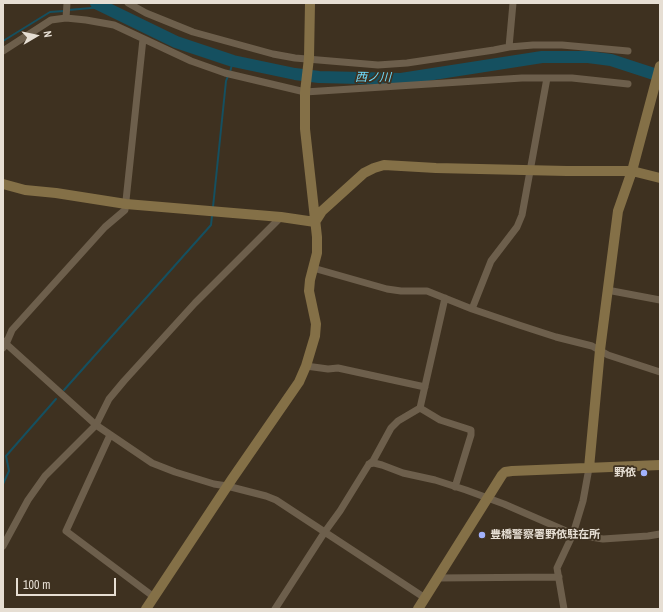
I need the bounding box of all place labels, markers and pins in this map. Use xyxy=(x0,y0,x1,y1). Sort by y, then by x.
place label: 野依 xyxy=(614,466,636,480)
marker: 野依 xyxy=(639,468,649,478)
place label: 豊橋警察署野依駐在所 xyxy=(490,528,600,542)
marker: 豊橋警察署野依駐在所 xyxy=(477,530,487,540)

